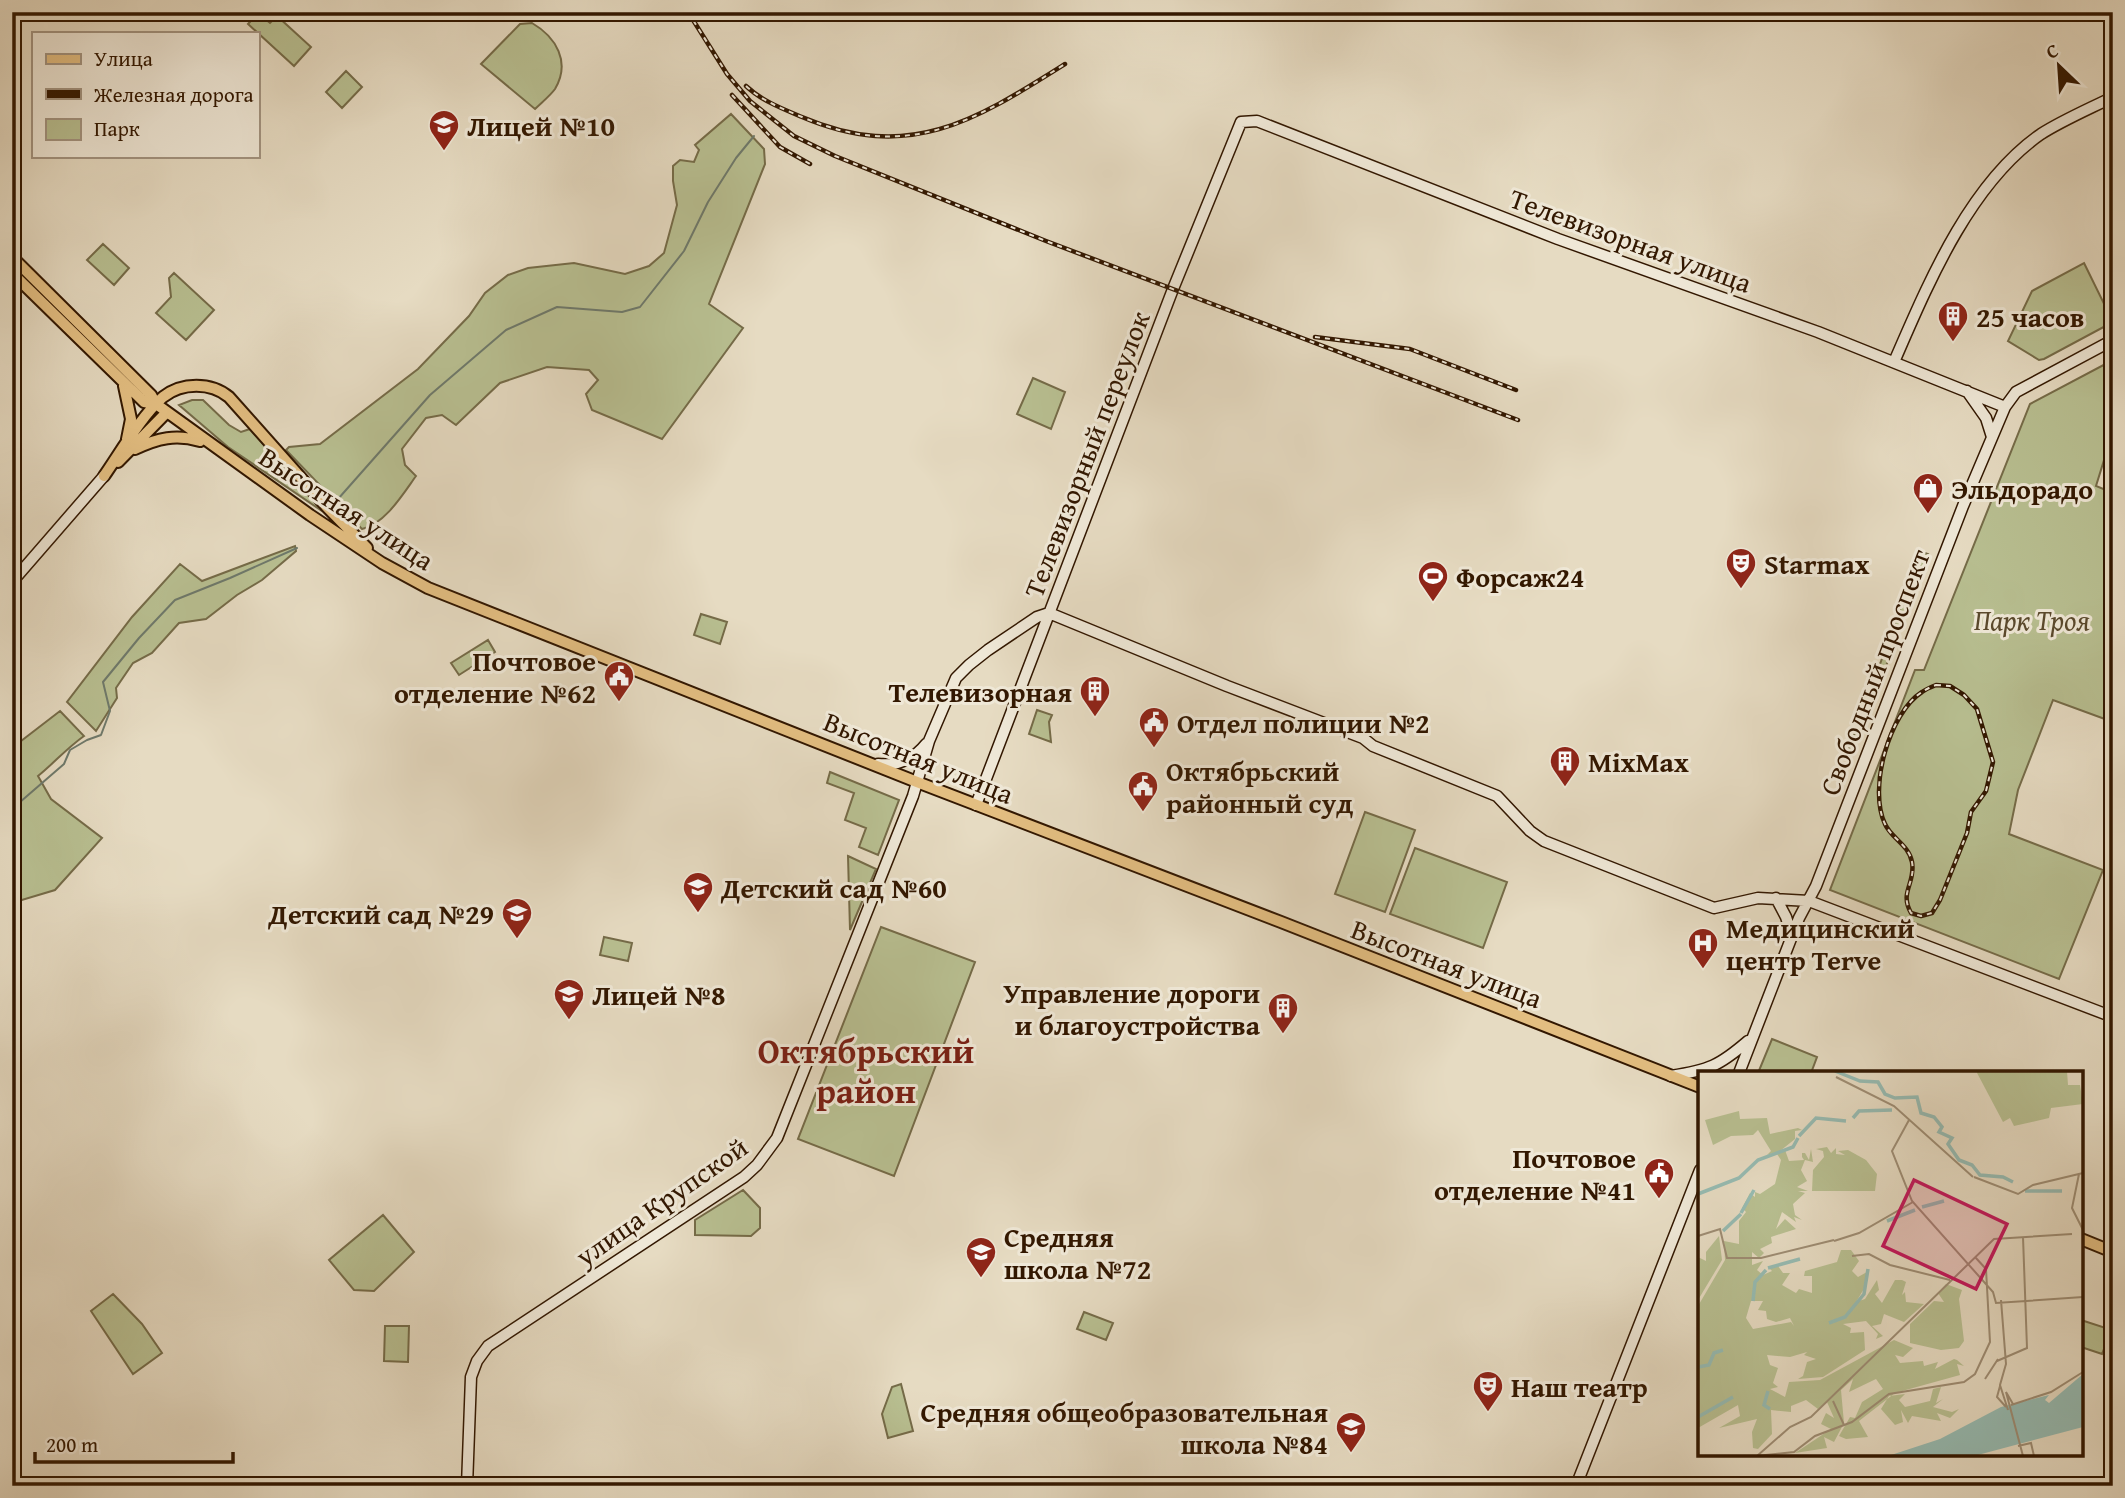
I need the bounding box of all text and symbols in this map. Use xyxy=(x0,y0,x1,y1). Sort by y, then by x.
legend xyxy=(32,32,259,158)
north arrow xyxy=(2024,32,2094,102)
text: С xyxy=(2041,36,2063,66)
text: Улица xyxy=(94,43,153,74)
text: Железная дорога xyxy=(93,79,254,110)
place label: Лицей №10 xyxy=(467,105,615,146)
school or university icon: Лицей №10 xyxy=(427,108,461,152)
text: Парк xyxy=(94,113,140,144)
street label: Телевизорная улица xyxy=(1504,177,1758,303)
place label: 25 часов xyxy=(1976,296,2085,337)
building icon: 25 часов xyxy=(1936,299,1970,343)
street label: Телевизорный переулок xyxy=(1012,305,1160,603)
street label: Высотная улица xyxy=(251,436,443,580)
place label: Эльдорадо xyxy=(1951,468,2093,509)
shop icon: Эльдорадо xyxy=(1911,471,1945,515)
place label: Starmax xyxy=(1764,543,1870,584)
street label: Свободный проспект xyxy=(1808,543,1940,801)
theatre icon: Starmax xyxy=(1724,546,1758,590)
place label: Форсаж24 xyxy=(1456,556,1585,597)
sports icon: Форсаж24 xyxy=(1416,559,1450,603)
park label: Парк Троя xyxy=(1974,599,2090,640)
place label: Почтовое отделение №62 xyxy=(394,640,596,713)
public building icon: Почтовое отделение №62 xyxy=(602,659,636,703)
place label: Телевизорная xyxy=(889,671,1072,712)
building icon: Телевизорная xyxy=(1078,674,1112,718)
street label: Высотная улица xyxy=(818,700,1021,814)
place label: Отдел полиции №2 xyxy=(1177,702,1430,743)
public building icon: Отдел полиции №2 xyxy=(1137,705,1171,749)
place label: MixMax xyxy=(1588,741,1689,782)
building icon: MixMax xyxy=(1548,744,1582,788)
place label: Октябрьский районный суд xyxy=(1166,750,1353,823)
public building icon: Октябрьский районный суд xyxy=(1126,769,1160,813)
place label: Детский сад №60 xyxy=(720,867,947,908)
school or university icon: Детский сад №60 xyxy=(681,870,715,914)
place label: Детский сад №29 xyxy=(267,893,494,934)
school or university icon: Детский сад №29 xyxy=(500,896,534,940)
place label: Медицинский центр Terve xyxy=(1726,907,1915,980)
street label: Высотная улица xyxy=(1346,908,1549,1018)
hospital icon: Медицинский центр Terve xyxy=(1686,926,1720,970)
place label: Управление дороги и благоустройства xyxy=(1003,972,1261,1045)
place label: Лицей №8 xyxy=(592,974,726,1015)
school or university icon: Лицей №8 xyxy=(552,977,586,1021)
building icon: Управление дороги и благоустройства xyxy=(1266,991,1300,1035)
district label: Октябрьский район xyxy=(758,1025,974,1116)
inset map xyxy=(1698,1071,2083,1456)
street label: улица Крупской xyxy=(566,1126,756,1276)
place label: Почтовое отделение №41 xyxy=(1434,1137,1636,1210)
public building icon: Почтовое отделение №41 xyxy=(1642,1156,1676,1200)
place label: Средняя школа №72 xyxy=(1004,1216,1151,1289)
school or university icon: Средняя школа №72 xyxy=(964,1235,998,1279)
place label: Наш театр xyxy=(1511,1366,1648,1407)
theatre icon: Наш театр xyxy=(1471,1369,1505,1413)
place label: Средняя общеобразовательная школа №84 xyxy=(921,1391,1328,1464)
school or university icon: Средняя общеобразовательная школа №84 xyxy=(1334,1410,1368,1454)
scale bar xyxy=(35,1421,233,1465)
text: 200 m xyxy=(46,1429,98,1460)

